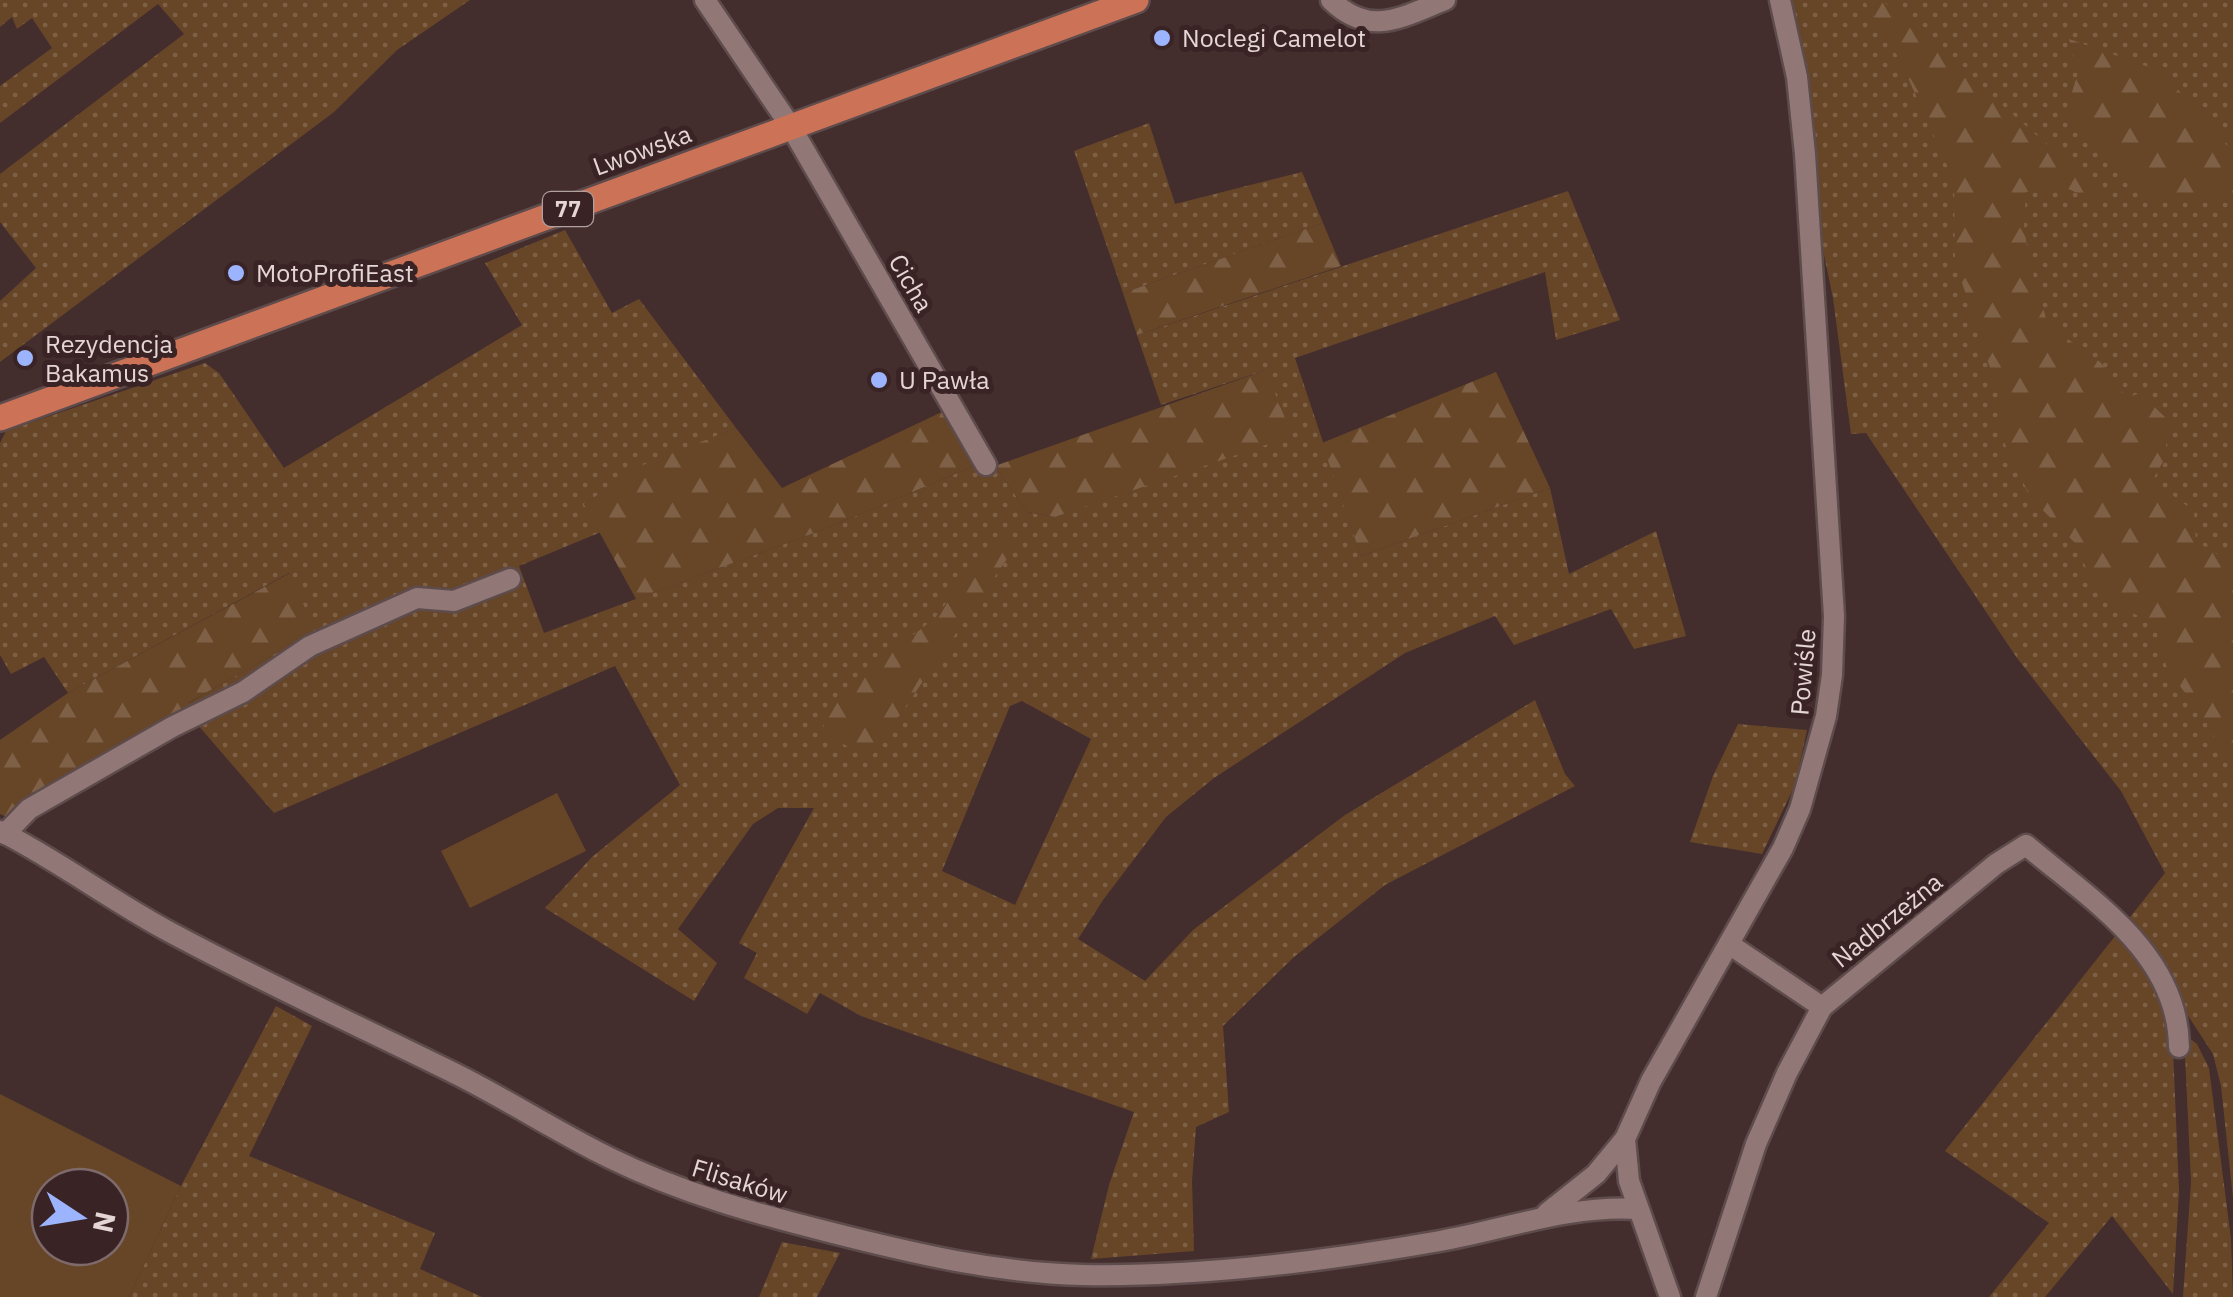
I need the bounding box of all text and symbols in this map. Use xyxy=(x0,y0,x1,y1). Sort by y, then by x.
place label: Noclegi Camelot xyxy=(1182,21,1366,54)
marker: Noclegi Camelot xyxy=(1151,27,1173,49)
street label: Lwowska xyxy=(588,117,696,183)
road number: 77 xyxy=(543,192,593,226)
street label: Cicha xyxy=(882,248,941,318)
place label: MotoProfiEast xyxy=(256,256,414,289)
marker: MotoProfiEast xyxy=(225,262,247,284)
place label: Rezydencja Bakamus xyxy=(45,327,173,389)
marker: Rezydencja Bakamus xyxy=(14,347,36,369)
place label: U Pawła xyxy=(899,363,990,396)
marker: U Pawła xyxy=(868,369,890,391)
street label: Powiśle xyxy=(1782,627,1823,717)
street label: Nadbrzeżna xyxy=(1824,865,1949,974)
street label: Flisaków xyxy=(688,1150,792,1211)
north arrow xyxy=(30,1167,130,1267)
text: N xyxy=(85,1209,125,1236)

